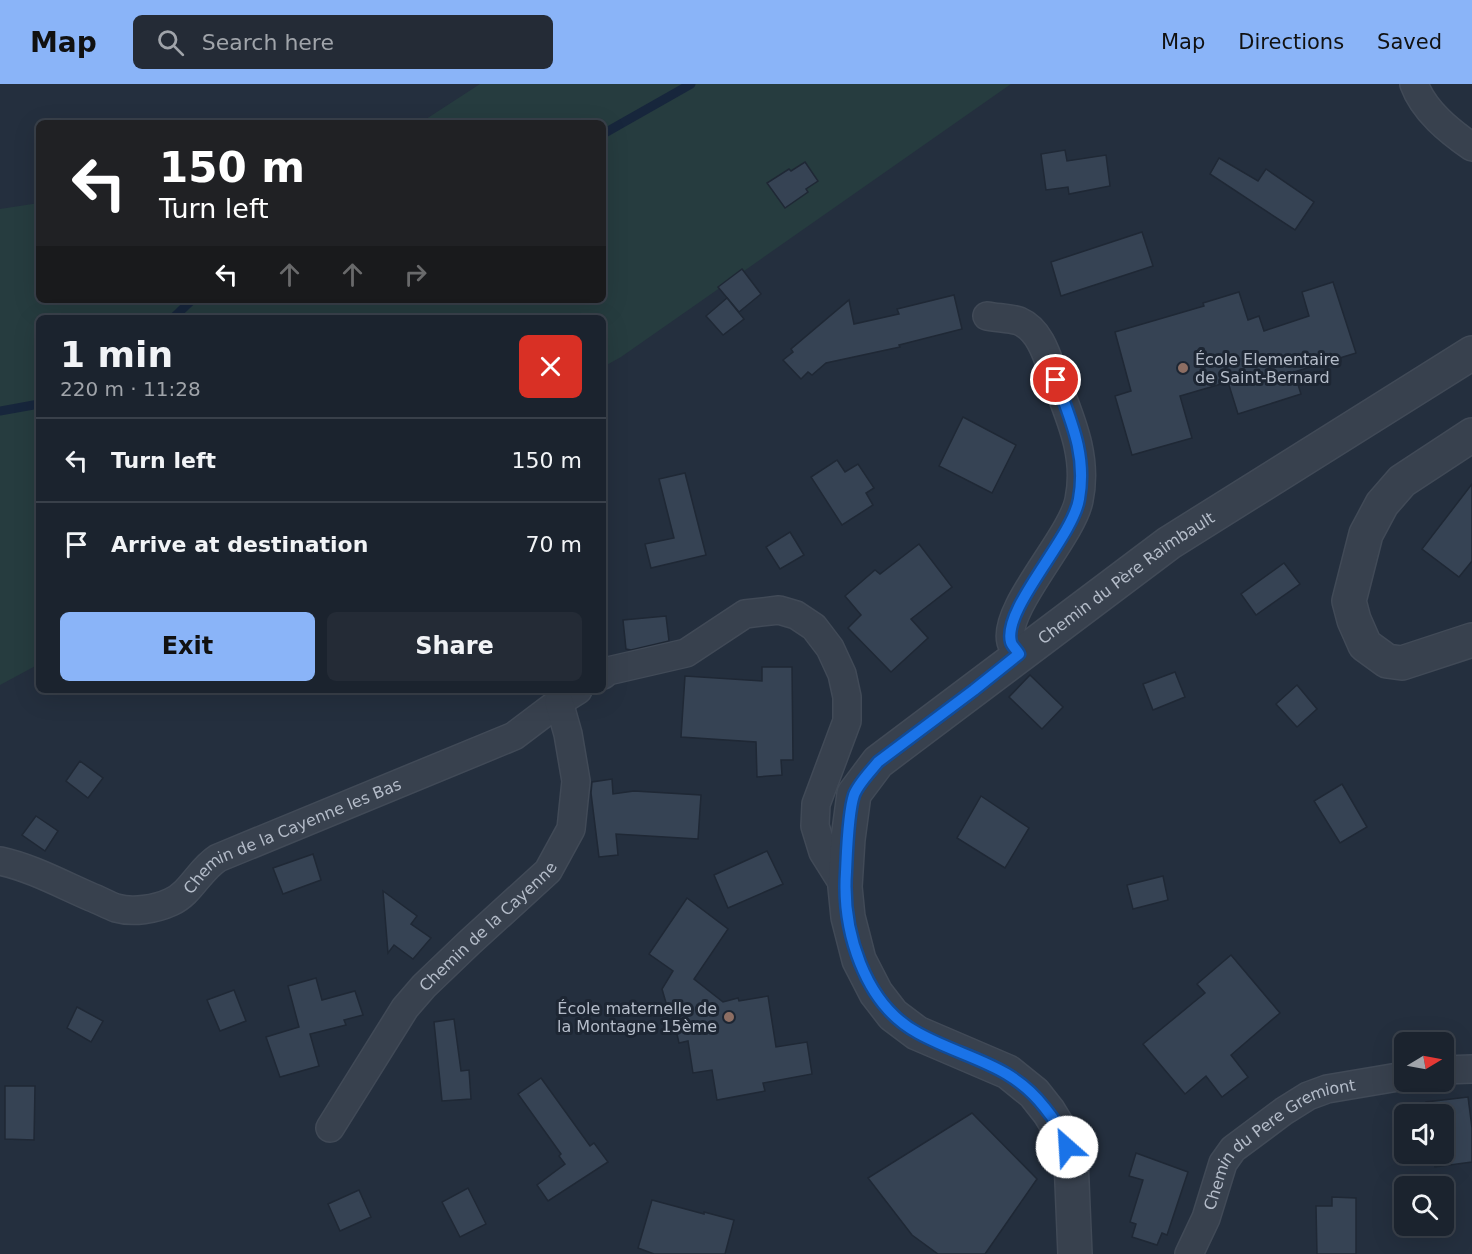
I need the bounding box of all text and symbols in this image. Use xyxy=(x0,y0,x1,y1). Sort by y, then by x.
search box xyxy=(133,15,553,69)
text: Map xyxy=(30,26,97,59)
icon: search xyxy=(154,26,187,59)
text: Search here xyxy=(202,30,334,55)
text: Map xyxy=(1161,30,1205,54)
text: Directions xyxy=(1238,30,1344,54)
text: Saved xyxy=(1377,30,1442,54)
text: 150 m xyxy=(159,143,305,192)
icon: left xyxy=(60,144,138,222)
text: Turn left xyxy=(159,193,269,224)
icon: left xyxy=(210,258,243,291)
icon: ahead xyxy=(273,258,306,291)
icon: ahead xyxy=(336,258,369,291)
icon: right xyxy=(399,258,432,291)
text: 1 min xyxy=(60,334,173,375)
button: close xyxy=(519,335,582,398)
place label: École Elementaire de Saint-Bernard xyxy=(1195,350,1340,387)
pin xyxy=(1030,354,1081,405)
marker: École Elementaire de Saint-Bernard xyxy=(1176,361,1190,375)
icon: arrive xyxy=(1039,363,1072,396)
text: 220 m · 11:28 xyxy=(60,377,201,401)
icon: left xyxy=(60,444,93,477)
text: Turn left xyxy=(111,448,216,473)
text: 150 m xyxy=(512,448,582,473)
street label: Chemin du Père Raimbault xyxy=(1034,508,1218,648)
icon: arrive xyxy=(60,528,93,561)
text: Arrive at destination xyxy=(111,532,368,557)
text: 70 m xyxy=(526,532,582,557)
button: Exit xyxy=(60,612,315,681)
button: Share xyxy=(327,612,582,681)
street label: Chemin de la Cayenne les Bas xyxy=(179,774,404,898)
street label: Chemin de la Cayenne xyxy=(415,859,561,995)
place label: École maternelle de la Montagne 15ème xyxy=(557,999,717,1036)
marker: École maternelle de la Montagne 15ème xyxy=(722,1010,736,1024)
north arrow xyxy=(1394,1032,1454,1092)
map controls xyxy=(1394,1032,1454,1236)
street label: Chemin du Pere Gremiont xyxy=(1200,1075,1357,1212)
button: sound xyxy=(1394,1104,1454,1164)
position arrow xyxy=(1035,1115,1099,1179)
button: search xyxy=(1394,1176,1454,1236)

